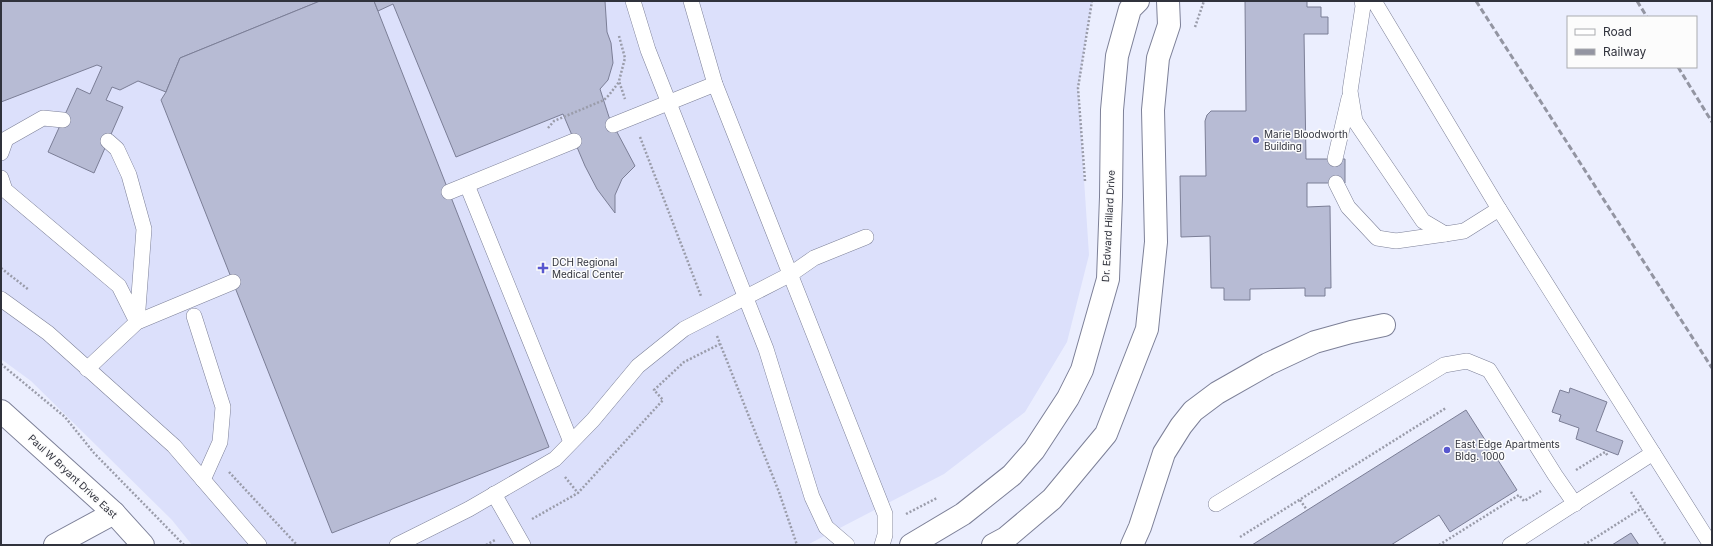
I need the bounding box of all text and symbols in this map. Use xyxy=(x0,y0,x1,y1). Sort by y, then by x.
legend xyxy=(1567,16,1697,68)
text: Road xyxy=(1603,24,1632,39)
text: Railway xyxy=(1603,44,1647,59)
place label: Marie Bloodworth Building xyxy=(1264,128,1348,152)
marker: Marie Bloodworth Building xyxy=(1251,135,1261,145)
street label: Dr. Edward Hillard Drive xyxy=(1099,170,1117,282)
place label: DCH Regional Medical Center xyxy=(552,256,624,280)
marker: DCH Regional Medical Center xyxy=(537,262,549,274)
street label: Paul W Bryant Drive East xyxy=(26,432,121,521)
place label: East Edge Apartments Bldg. 1000 xyxy=(1455,438,1560,462)
marker: East Edge Apartments Bldg. 1000 xyxy=(1442,445,1452,455)

